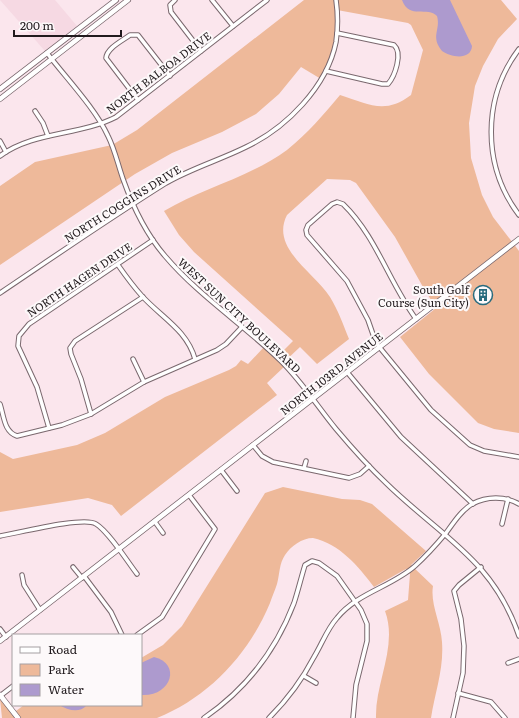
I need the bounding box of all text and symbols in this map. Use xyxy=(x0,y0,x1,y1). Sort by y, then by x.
scale bar xyxy=(14,12,121,38)
text: 200 m xyxy=(20,16,54,34)
street label: NORTH BALBOA DRIVE xyxy=(102,27,214,117)
street label: NORTH COGGINS DRIVE xyxy=(61,160,183,246)
street label: NORTH HAGEN DRIVE xyxy=(23,238,135,320)
street label: WEST SUN CITY BOULEVARD xyxy=(175,254,305,376)
place label: South Golf Course (Sun City) xyxy=(378,281,470,310)
building icon: South Golf Course (Sun City) xyxy=(472,284,494,306)
street label: NORTH 103RD AVENUE xyxy=(276,328,386,418)
legend xyxy=(12,634,142,706)
text: Road xyxy=(48,640,78,658)
text: Park xyxy=(48,660,75,678)
text: Water xyxy=(48,680,84,698)

